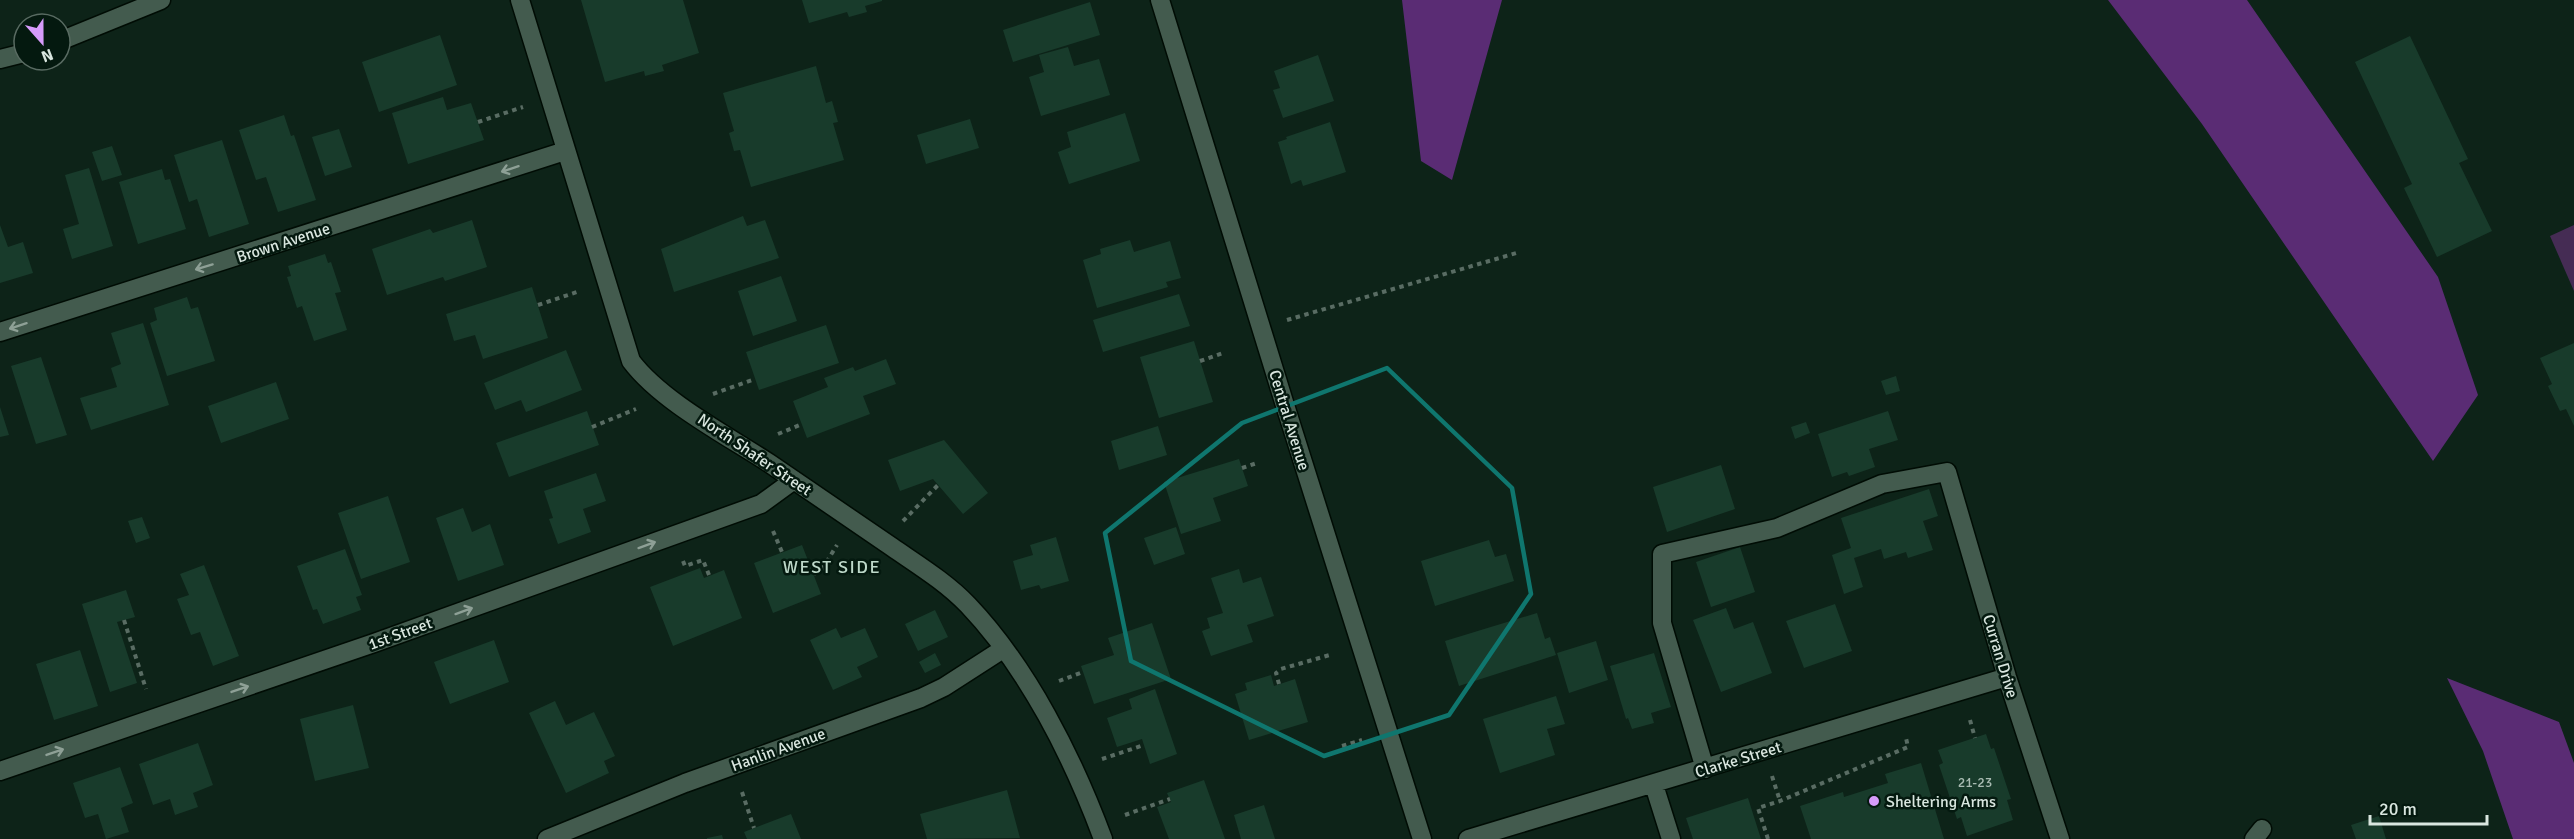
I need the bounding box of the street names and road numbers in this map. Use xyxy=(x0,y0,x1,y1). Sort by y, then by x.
street label: Brown Avenue xyxy=(234,218,333,267)
street label: Central Avenue xyxy=(1264,368,1314,473)
street label: North Shafer Street xyxy=(694,409,816,501)
street label: Curran Drive xyxy=(1978,612,2022,700)
street label: 1st Street xyxy=(366,613,435,655)
street label: Hanlin Avenue xyxy=(728,724,828,776)
street label: Clarke Street xyxy=(1693,737,1784,783)

